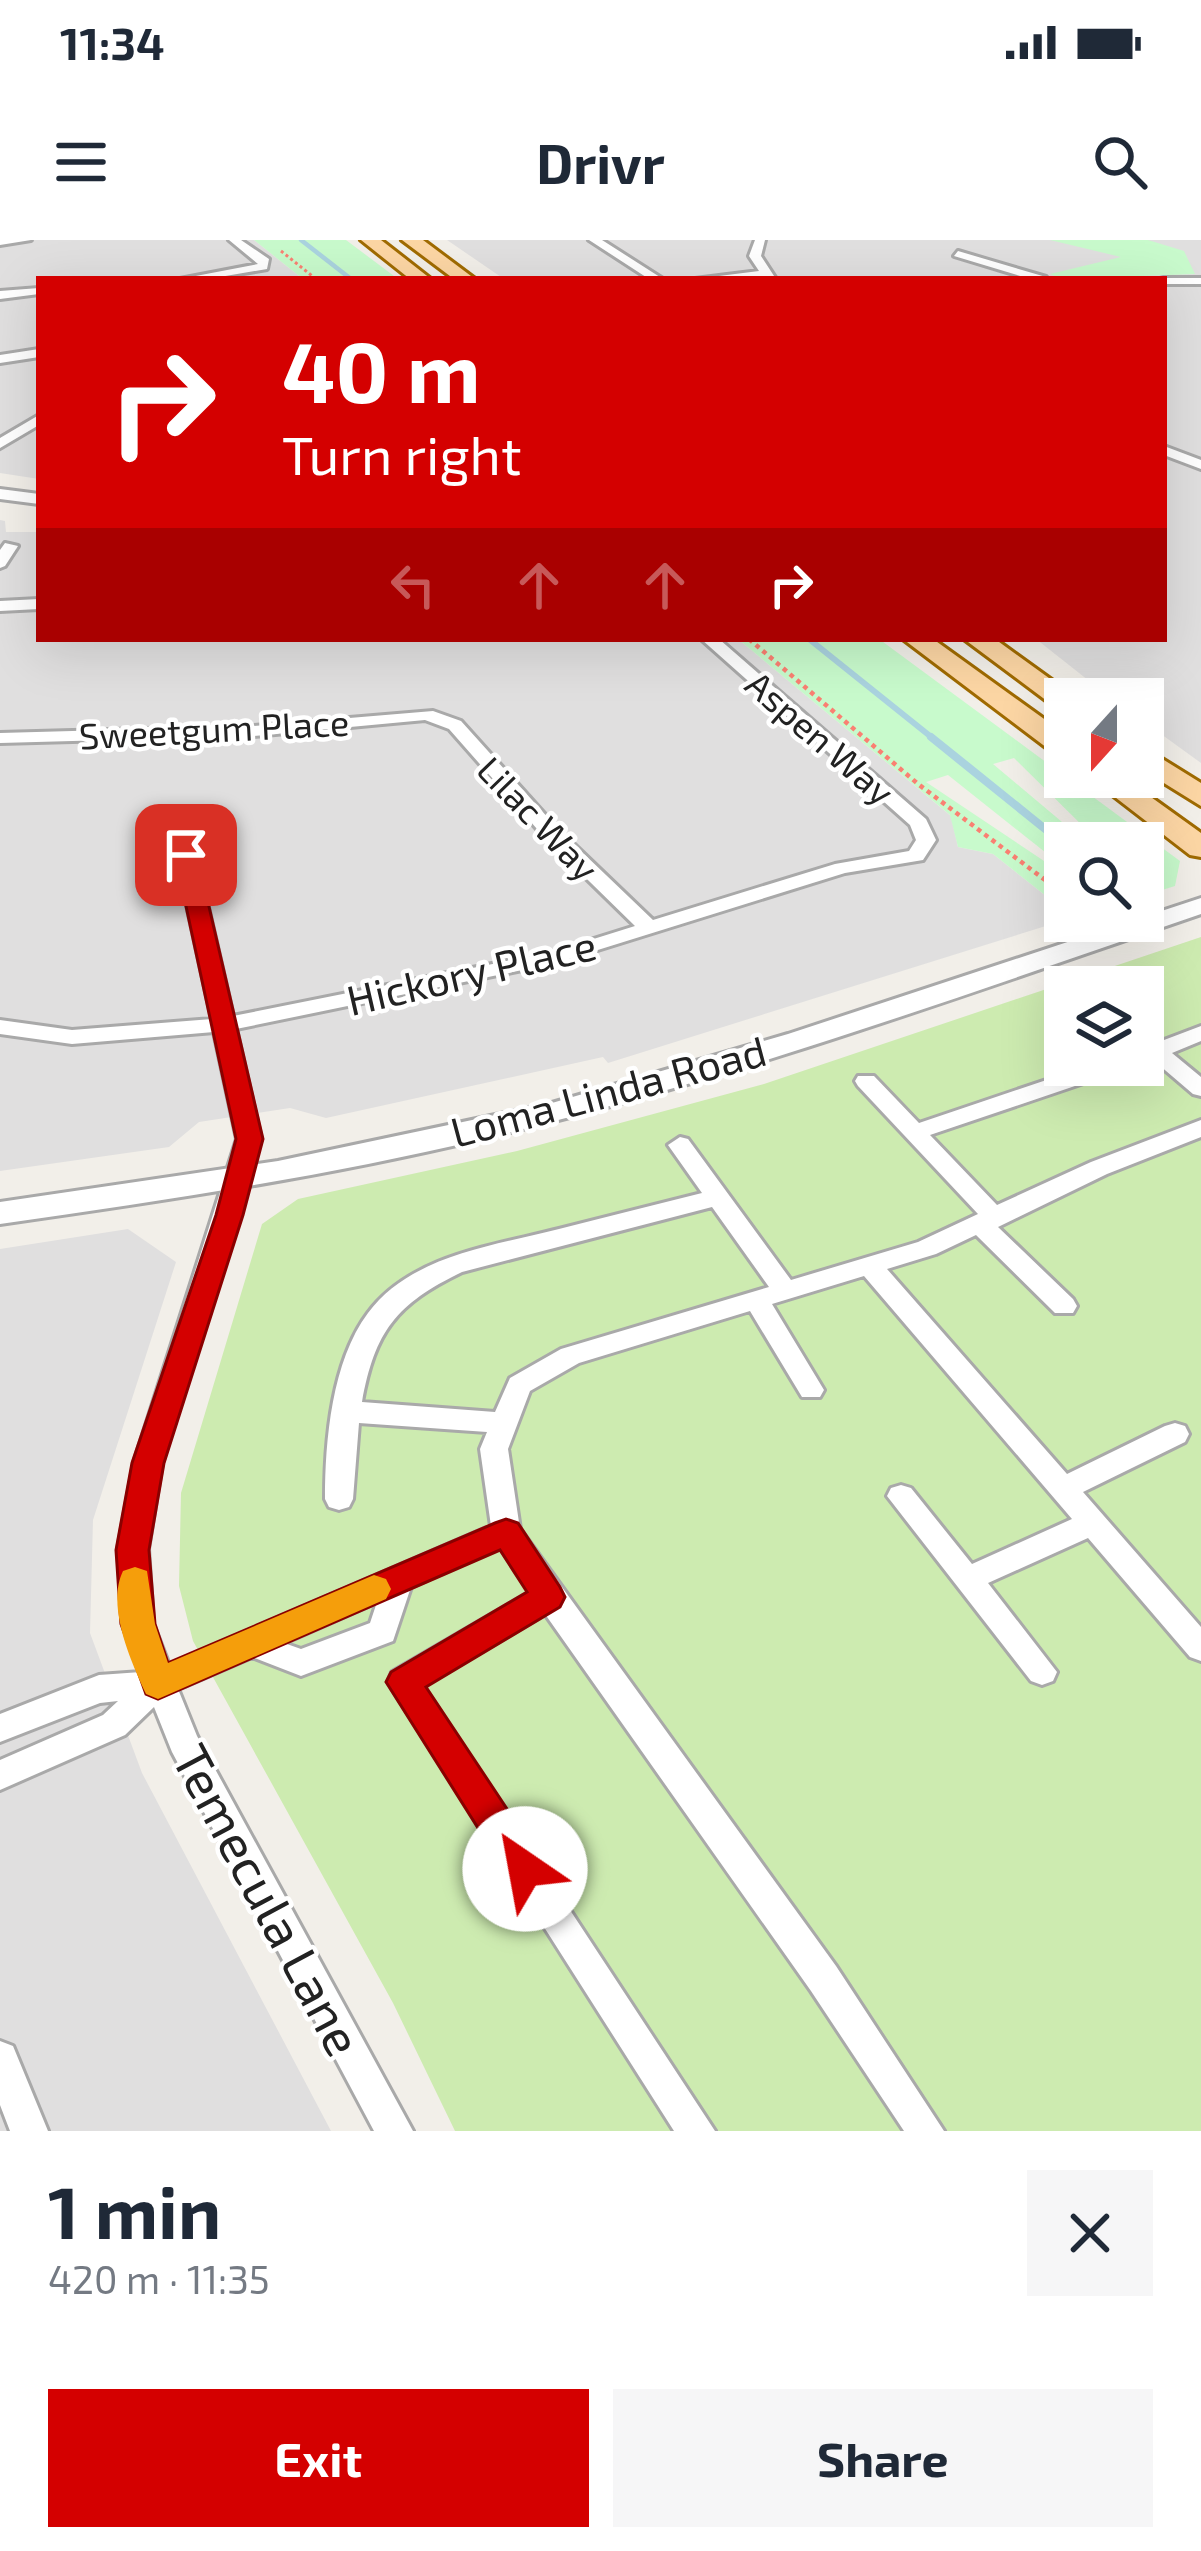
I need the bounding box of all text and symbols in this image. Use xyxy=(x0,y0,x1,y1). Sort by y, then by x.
text: 11:34 xyxy=(60,15,165,69)
icon: menu xyxy=(48,129,114,195)
icon: search xyxy=(1087,129,1153,195)
text: Drivr xyxy=(536,130,665,195)
text: 40 m xyxy=(282,319,481,420)
icon: right xyxy=(84,324,240,480)
text: Turn right xyxy=(282,421,522,486)
icon: left xyxy=(380,552,446,618)
icon: ahead xyxy=(506,552,572,618)
icon: ahead xyxy=(632,552,698,618)
icon: right xyxy=(758,552,824,618)
street label: Aspen Way xyxy=(738,661,904,813)
north arrow xyxy=(1044,678,1164,798)
map controls xyxy=(1044,678,1164,1086)
street label: Sweetgum Place xyxy=(78,699,350,757)
street label: Lilac Way xyxy=(470,747,608,889)
pin xyxy=(135,804,237,906)
icon: arrive xyxy=(153,822,219,888)
button: search xyxy=(1044,822,1164,942)
street label: Hickory Place xyxy=(342,918,600,1024)
button: layers xyxy=(1044,966,1164,1086)
street label: Loma Linda Road xyxy=(445,1024,771,1156)
street label: Temecula Lane xyxy=(162,1733,376,2065)
position arrow xyxy=(462,1806,588,1932)
text: 1 min xyxy=(48,2167,221,2253)
button: close xyxy=(1027,2170,1153,2296)
text: 420 m · 11:35 xyxy=(48,2255,270,2302)
button: Exit xyxy=(48,2389,589,2527)
button: Share xyxy=(613,2389,1153,2527)

